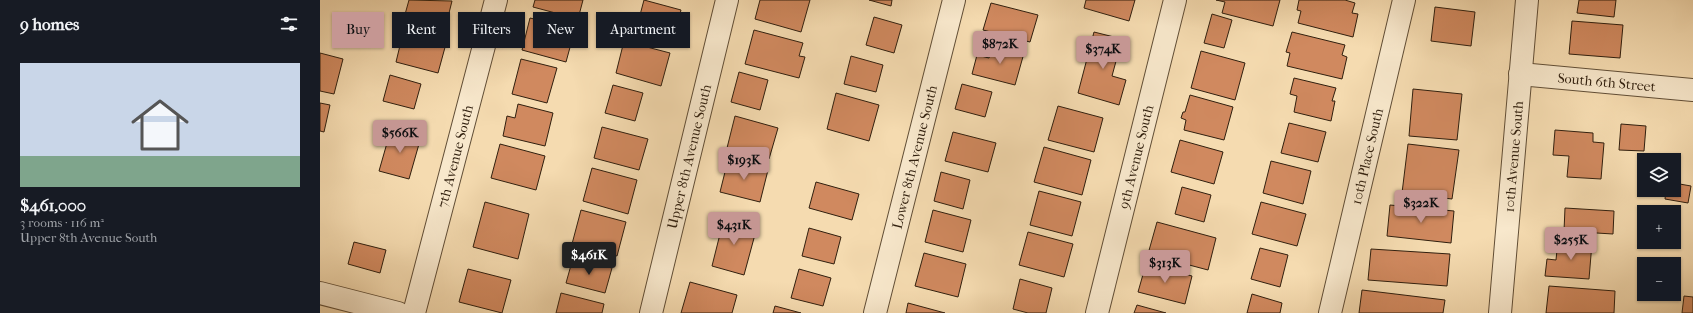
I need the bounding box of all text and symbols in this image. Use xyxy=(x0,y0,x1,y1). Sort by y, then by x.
chip: Buy xyxy=(332,12,384,48)
chip: Rent xyxy=(392,12,450,48)
chip: Filters xyxy=(458,12,525,48)
chip: New xyxy=(533,12,588,48)
chip: Apartment xyxy=(596,12,690,48)
icon: filters xyxy=(278,13,300,35)
text: 9 homes xyxy=(20,14,79,34)
pin: $872K xyxy=(972,31,1028,65)
text: $872K xyxy=(982,36,1018,51)
pin: $374K xyxy=(1075,36,1131,70)
text: $374K xyxy=(1085,41,1121,56)
street label: South 6th Street xyxy=(1557,70,1656,96)
street label: Upper 8th Avenue South xyxy=(664,83,715,231)
street label: Lower 8th Avenue South xyxy=(889,83,941,231)
icon: home xyxy=(124,89,196,161)
street label: 10th Avenue South xyxy=(1501,100,1527,213)
street label: 7th Avenue South xyxy=(434,103,477,210)
street label: 9th Avenue South xyxy=(1115,103,1158,211)
street label: 10th Place South xyxy=(1348,106,1387,206)
pin: $566K xyxy=(372,120,428,154)
text: $566K xyxy=(382,125,418,140)
pin: $193K xyxy=(716,147,772,181)
text: $193K xyxy=(727,152,761,167)
map controls xyxy=(1637,153,1681,301)
button: layers xyxy=(1637,153,1681,197)
pin: $322K xyxy=(1393,190,1449,224)
text: $461,000 xyxy=(20,195,86,215)
text: $322K xyxy=(1403,195,1439,210)
button: + xyxy=(1637,205,1681,249)
pin: $431K xyxy=(706,212,762,246)
text: 3 rooms · 116 m² xyxy=(20,215,104,230)
text: $431K xyxy=(717,217,751,232)
pin: $255K xyxy=(1543,227,1599,261)
text: Upper 8th Avenue South xyxy=(20,230,157,245)
text: $255K xyxy=(1554,232,1588,247)
pin: $461K xyxy=(561,242,617,276)
text: $461K xyxy=(571,247,607,262)
pin: $313K xyxy=(1137,250,1193,284)
text: $313K xyxy=(1149,255,1181,270)
button: − xyxy=(1637,257,1681,301)

